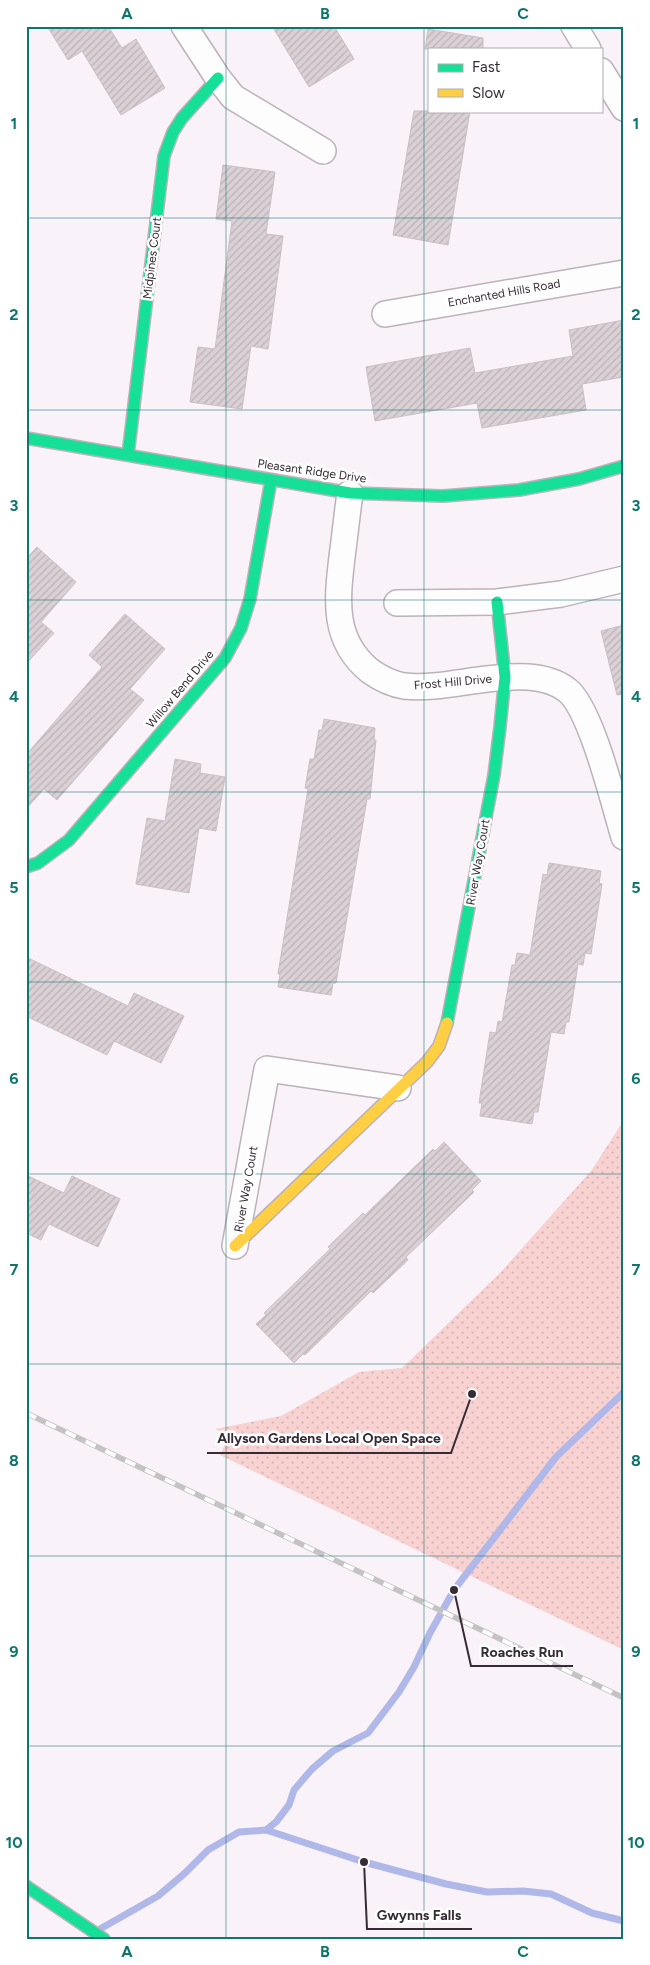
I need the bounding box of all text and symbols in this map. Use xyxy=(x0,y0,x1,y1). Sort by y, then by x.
text: A xyxy=(121,4,133,23)
text: B xyxy=(320,4,330,23)
text: C xyxy=(517,4,529,23)
legend xyxy=(428,48,602,112)
text: Fast xyxy=(472,58,501,76)
text: Slow xyxy=(472,84,505,102)
text: 1 xyxy=(11,114,17,133)
text: 1 xyxy=(633,114,639,133)
street label: Midpines Court xyxy=(140,216,164,300)
street label: Enchanted Hills Road xyxy=(447,276,561,310)
text: 2 xyxy=(9,305,19,324)
text: 2 xyxy=(631,305,641,324)
street label: Pleasant Ridge Drive xyxy=(257,456,368,486)
text: 3 xyxy=(10,496,19,515)
text: 3 xyxy=(632,496,641,515)
street label: Willow Bend Drive xyxy=(143,647,217,731)
street label: Frost Hill Drive xyxy=(413,672,493,692)
text: 4 xyxy=(9,687,19,706)
text: 4 xyxy=(631,687,641,706)
street label: River Way Court xyxy=(464,817,493,906)
text: 5 xyxy=(9,878,19,897)
text: 5 xyxy=(631,878,641,897)
text: 6 xyxy=(9,1069,19,1088)
text: 6 xyxy=(631,1069,641,1088)
street label: River Way Court xyxy=(232,1144,261,1233)
text: 7 xyxy=(10,1260,19,1279)
text: 7 xyxy=(632,1260,641,1279)
callout: Allyson Gardens Local Open Space xyxy=(207,1424,451,1453)
text: Allyson Gardens Local Open Space xyxy=(217,1430,441,1447)
text: 8 xyxy=(9,1451,19,1470)
text: 8 xyxy=(631,1451,641,1470)
callout: Roaches Run xyxy=(471,1637,573,1666)
text: 9 xyxy=(9,1642,19,1661)
text: 9 xyxy=(631,1642,641,1661)
text: Roaches Run xyxy=(481,1644,563,1661)
text: 10 xyxy=(5,1833,23,1852)
text: 10 xyxy=(627,1833,645,1852)
callout: Gwynns Falls xyxy=(367,1900,472,1929)
text: Gwynns Falls xyxy=(377,1907,462,1924)
text: A xyxy=(121,1942,133,1961)
text: B xyxy=(320,1942,330,1961)
text: C xyxy=(517,1942,529,1961)

